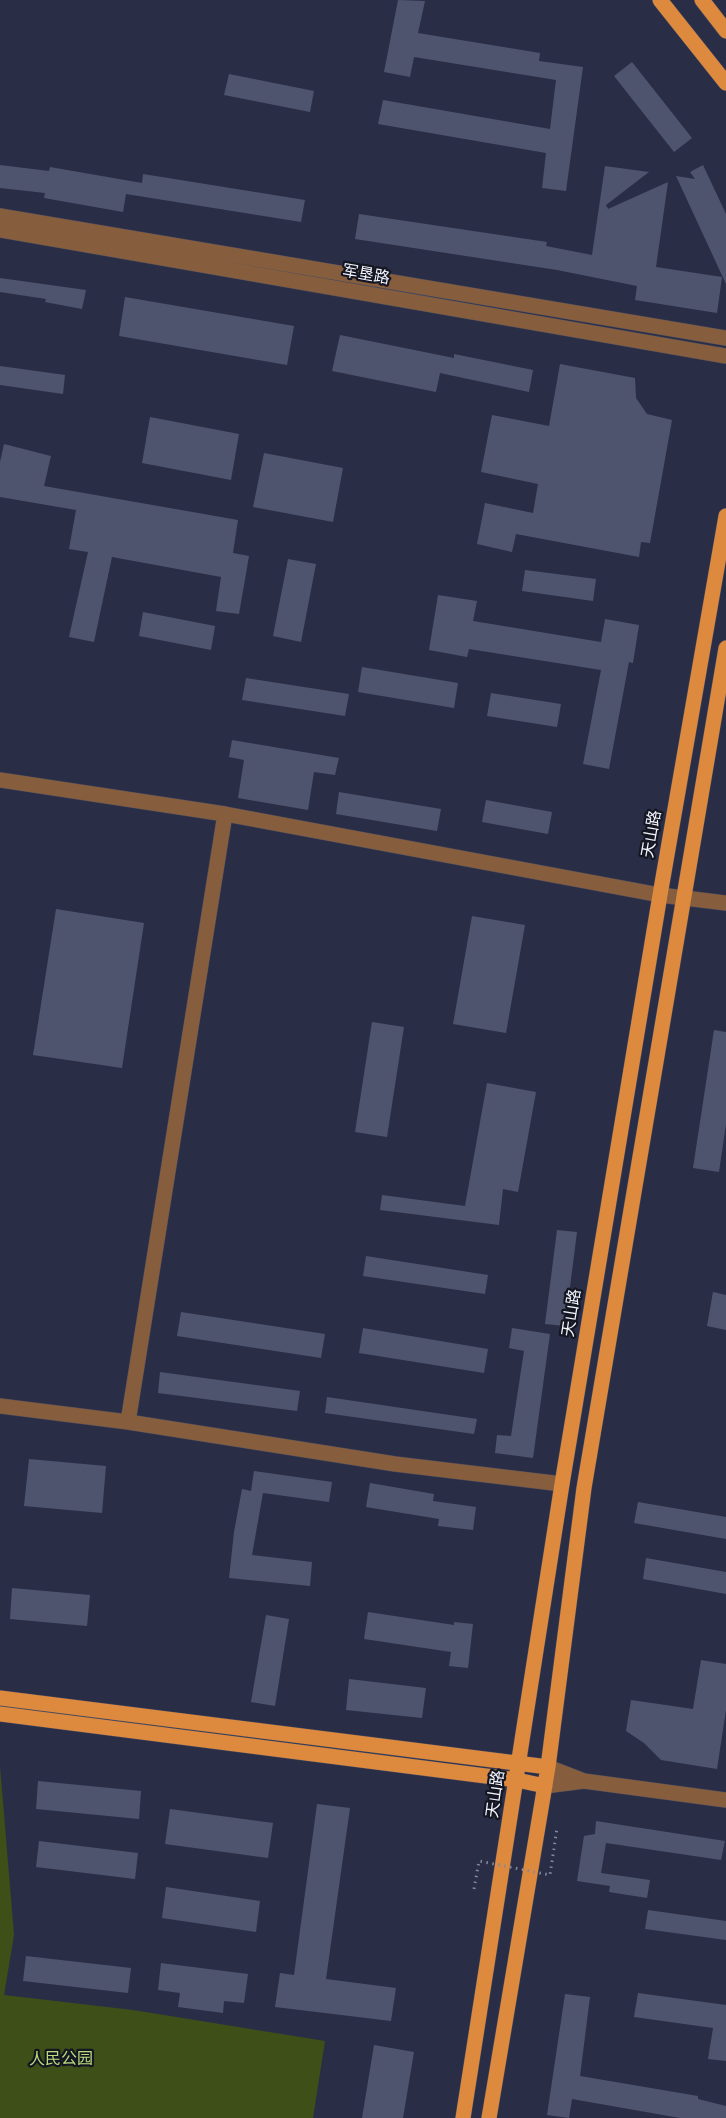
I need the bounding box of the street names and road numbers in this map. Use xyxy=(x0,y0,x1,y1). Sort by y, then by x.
street label: 军垦路 xyxy=(341,261,391,289)
street label: 天山路 xyxy=(638,809,666,859)
street label: 天山路 xyxy=(559,1288,585,1338)
street label: 天山路 xyxy=(483,1769,509,1819)

